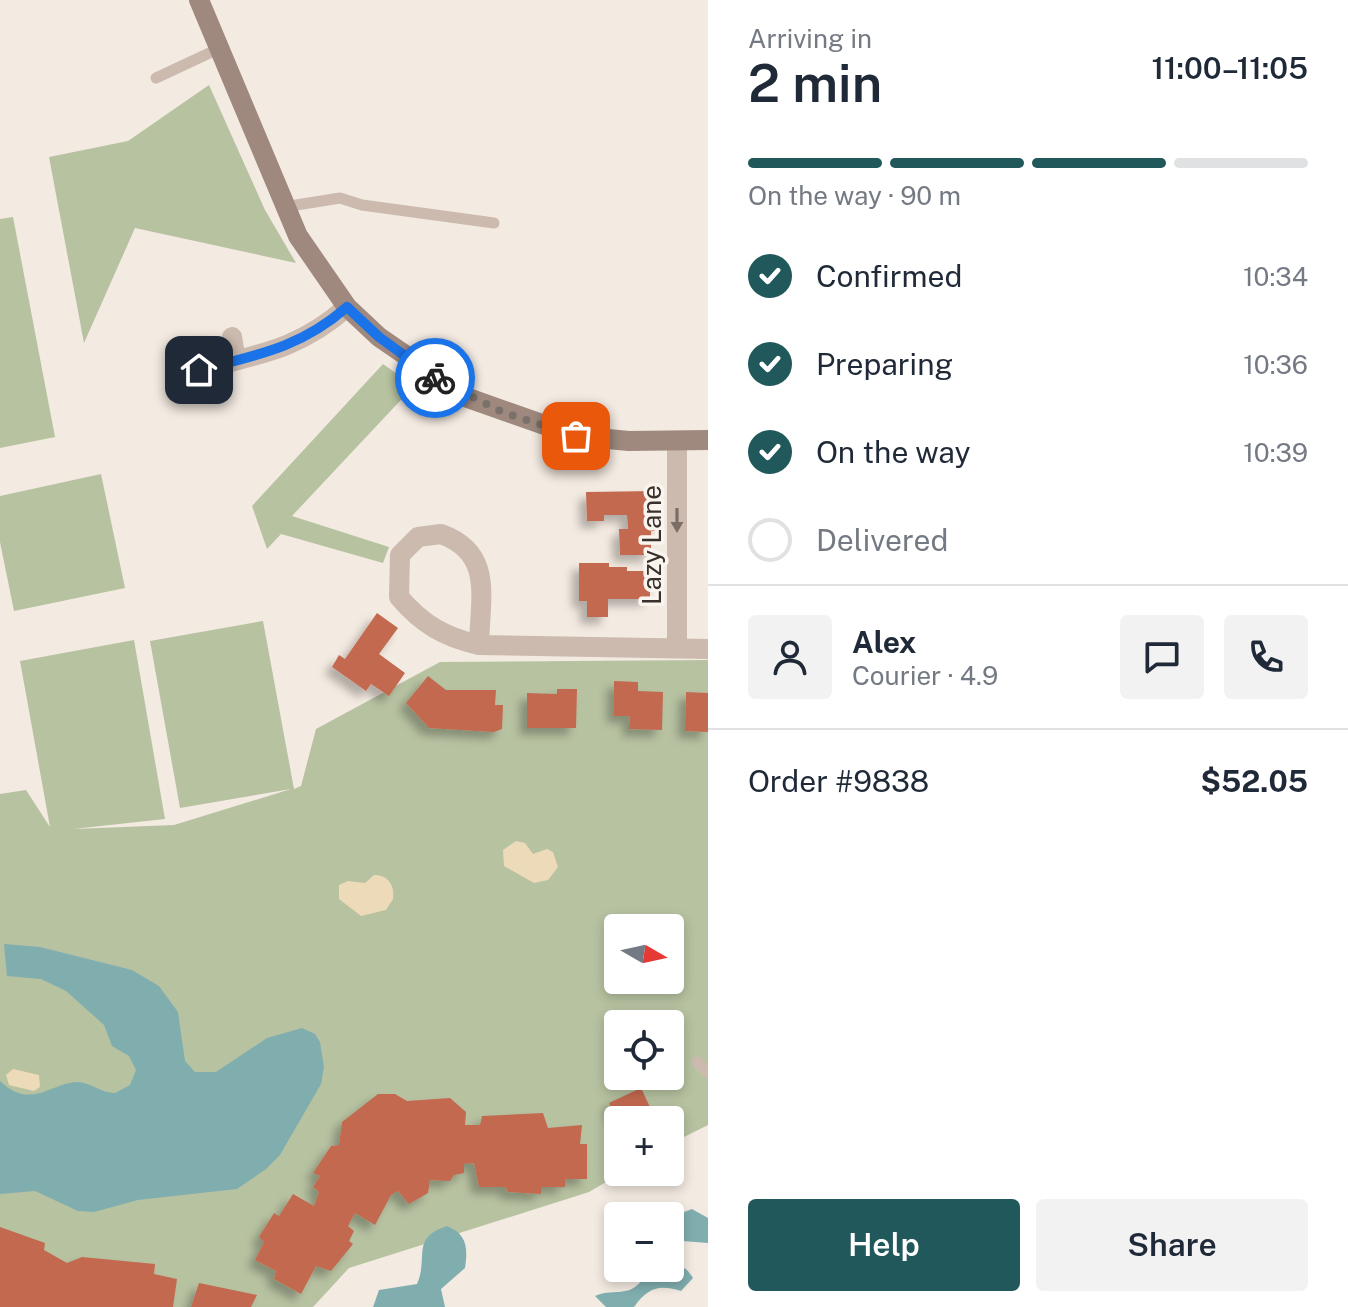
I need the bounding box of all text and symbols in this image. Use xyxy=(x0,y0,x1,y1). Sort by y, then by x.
text: Arriving in xyxy=(748,23,872,54)
text: 11:00–11:05 xyxy=(1151,50,1308,86)
text: 2 min xyxy=(748,53,882,114)
text: On the way · 90 m xyxy=(748,180,961,211)
icon: check xyxy=(748,254,792,298)
text: Confirmed xyxy=(816,258,962,294)
text: 10:34 xyxy=(1243,261,1308,292)
pin xyxy=(165,336,233,404)
courier xyxy=(395,338,475,418)
icon: check xyxy=(748,342,792,386)
text: Preparing xyxy=(816,346,953,382)
icon: home xyxy=(177,348,221,392)
text: 10:36 xyxy=(1243,349,1308,380)
icon: bike xyxy=(413,356,457,400)
pin xyxy=(542,402,610,470)
icon: bag xyxy=(554,414,598,458)
icon: check xyxy=(748,430,792,474)
text: On the way xyxy=(816,434,970,470)
text: 10:39 xyxy=(1243,437,1308,468)
street label: Lazy Lane xyxy=(636,485,667,605)
one-way arrow xyxy=(671,508,683,533)
text: Delivered xyxy=(816,522,948,558)
button: person xyxy=(748,615,832,699)
button: chat xyxy=(1120,615,1204,699)
button: phone xyxy=(1224,615,1308,699)
text: Alex xyxy=(852,624,916,660)
text: Courier · 4.9 xyxy=(852,660,998,691)
text: Order #9838 xyxy=(748,763,929,799)
text: $52.05 xyxy=(1201,763,1308,799)
north arrow xyxy=(604,914,684,994)
map controls xyxy=(604,914,684,1282)
button: locate xyxy=(604,1010,684,1090)
button: + xyxy=(604,1106,684,1186)
button: Help xyxy=(748,1199,1020,1291)
button: Share xyxy=(1036,1199,1308,1291)
button: − xyxy=(604,1202,684,1282)

